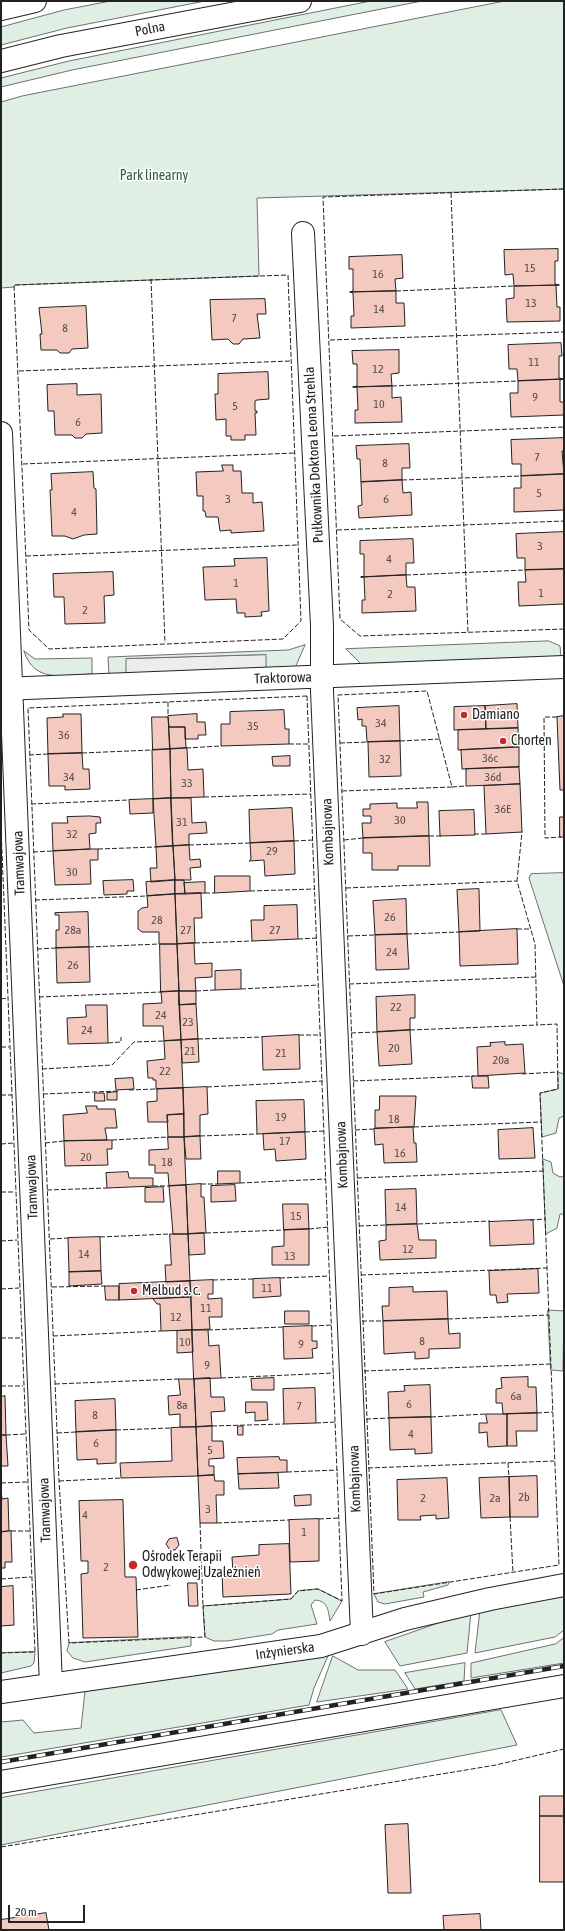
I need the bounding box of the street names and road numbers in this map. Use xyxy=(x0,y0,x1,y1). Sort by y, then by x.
street label: Polna xyxy=(134,18,166,40)
street label: Pułkownika Doktora Leona Strehla xyxy=(301,366,327,544)
street label: Traktorowa xyxy=(254,669,312,687)
street label: Kombajnowa xyxy=(318,798,338,866)
street label: Tramwajowa xyxy=(9,830,29,896)
street label: Kombajnowa xyxy=(332,1121,352,1189)
street label: Tramwajowa xyxy=(22,1154,42,1220)
street label: Kombajnowa xyxy=(345,1445,365,1513)
street label: Tramwajowa xyxy=(35,1477,55,1543)
street label: Inżynierska xyxy=(254,1639,316,1663)

